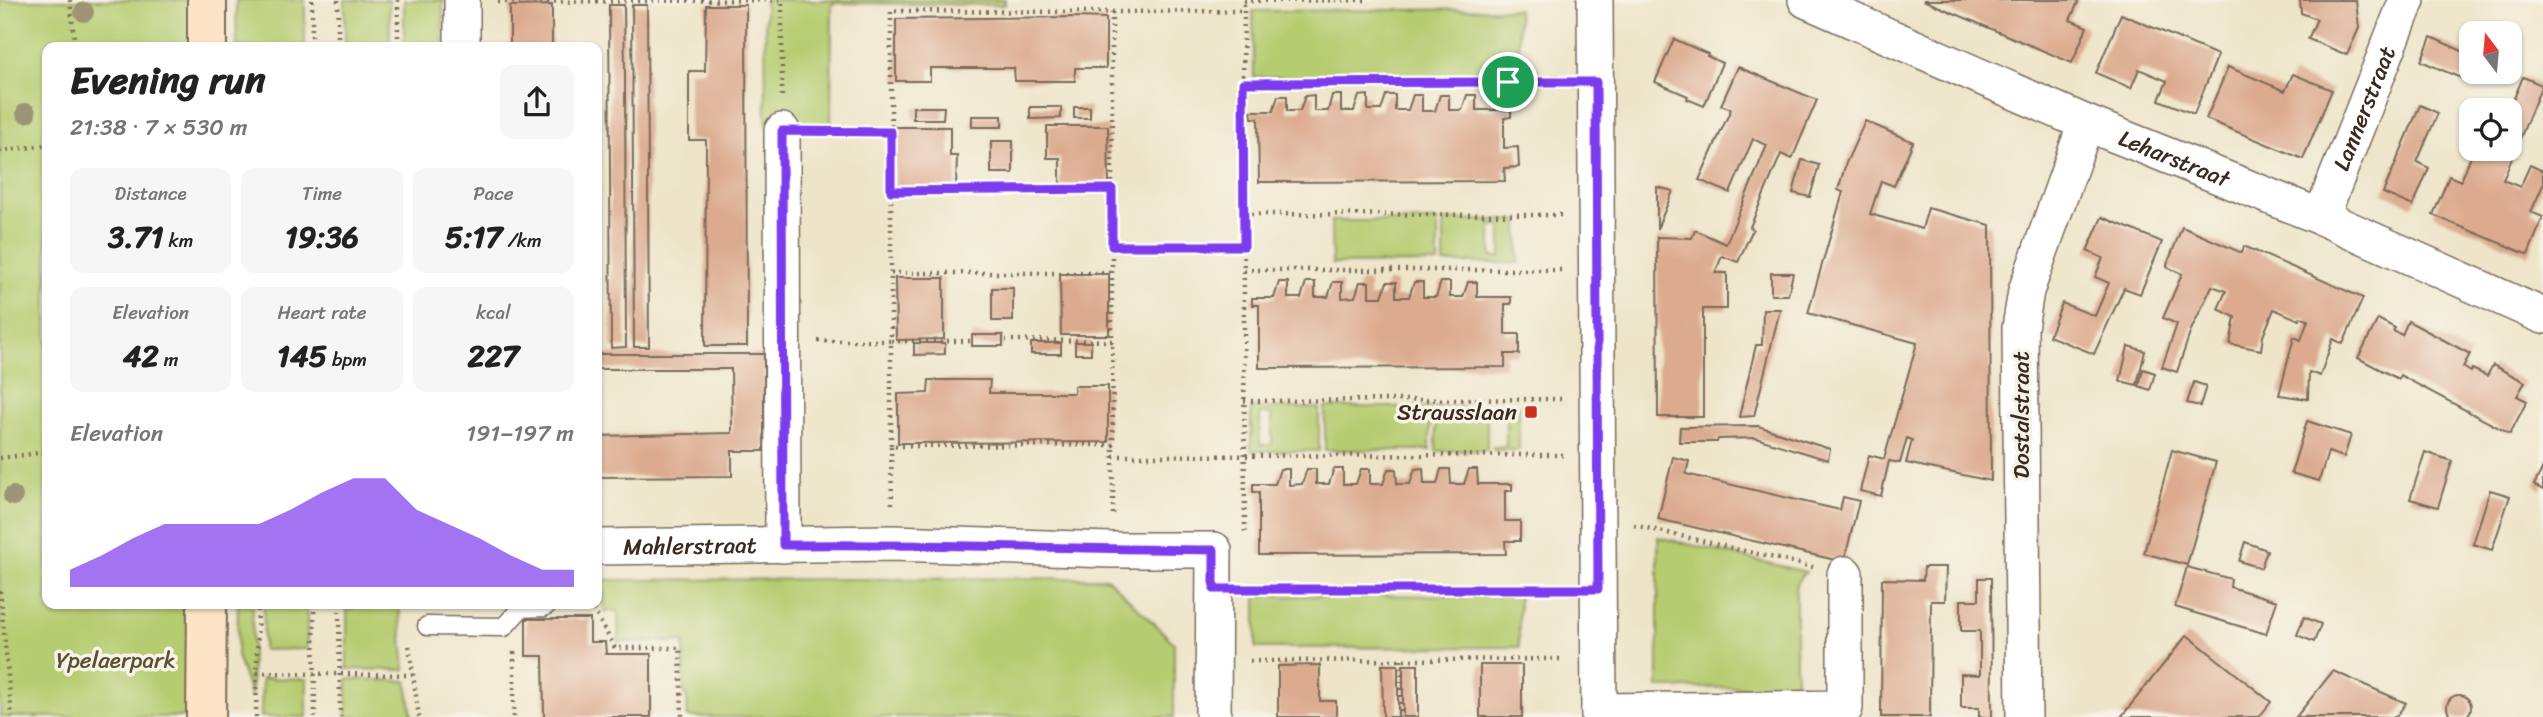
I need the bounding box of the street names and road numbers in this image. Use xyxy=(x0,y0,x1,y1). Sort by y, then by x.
street label: Lannerstraat xyxy=(2321,40,2407,177)
street label: Leharstraat xyxy=(2113,118,2238,200)
street label: Dostalstraat xyxy=(2001,351,2042,479)
street label: Mahlerstraat xyxy=(623,524,757,567)

